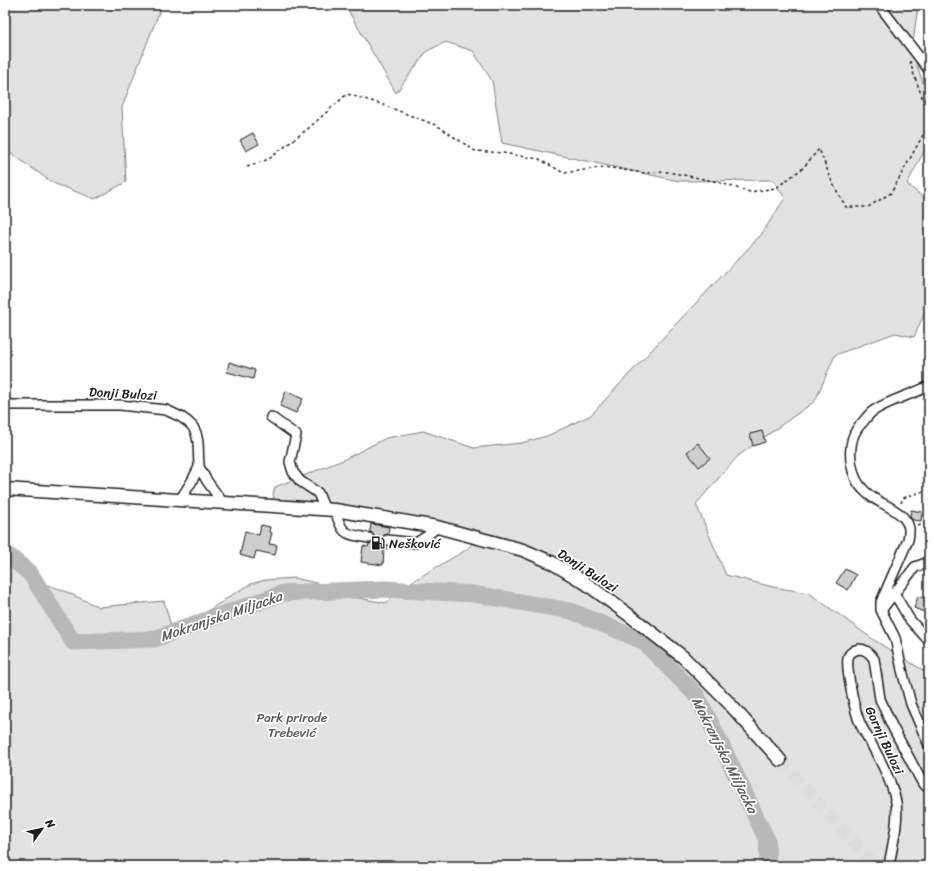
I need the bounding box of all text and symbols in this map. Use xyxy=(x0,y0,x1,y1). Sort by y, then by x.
street label: Donji Bulozi xyxy=(88,380,158,407)
place label: Nešković xyxy=(389,532,442,555)
fuel station icon: Nešković xyxy=(370,535,386,551)
street label: Donji Bulozi xyxy=(553,542,623,599)
water label: Mokranjska Miljacka xyxy=(157,583,287,649)
water label: Mokranjska Miljacka xyxy=(684,693,766,820)
street label: Gornji Bulozi xyxy=(859,702,911,779)
park label: Park prirode Trebević xyxy=(256,706,328,744)
north arrow xyxy=(22,809,62,849)
text: N xyxy=(39,815,60,833)

